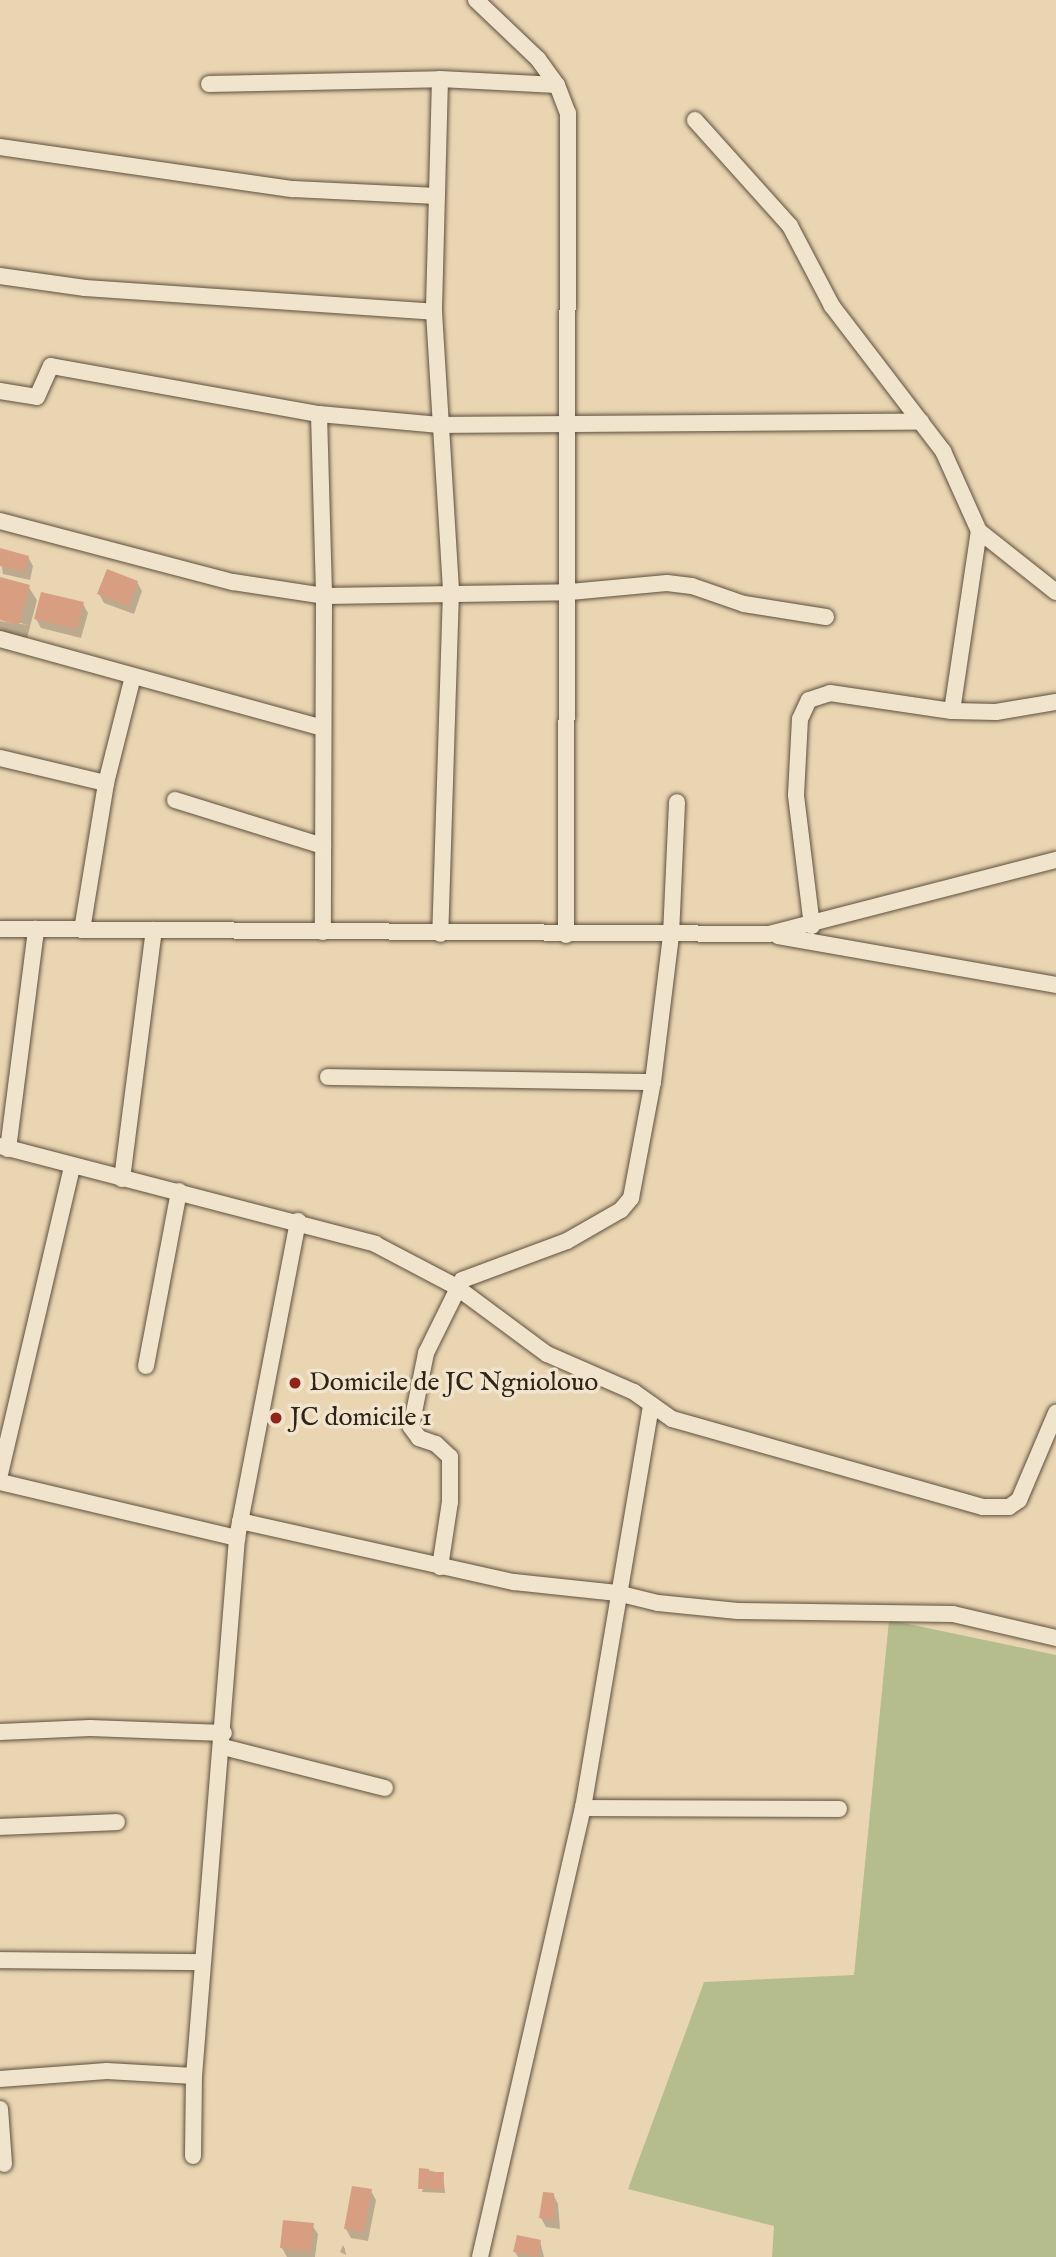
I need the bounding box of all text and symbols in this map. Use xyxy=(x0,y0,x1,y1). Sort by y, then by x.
place label: Domicile de JC Ngniolouo xyxy=(309,1367,598,1399)
marker: Domicile de JC Ngniolouo xyxy=(287,1375,303,1391)
place label: JC domicile 1 xyxy=(290,1402,432,1434)
marker: JC domicile 1 xyxy=(268,1410,284,1426)

